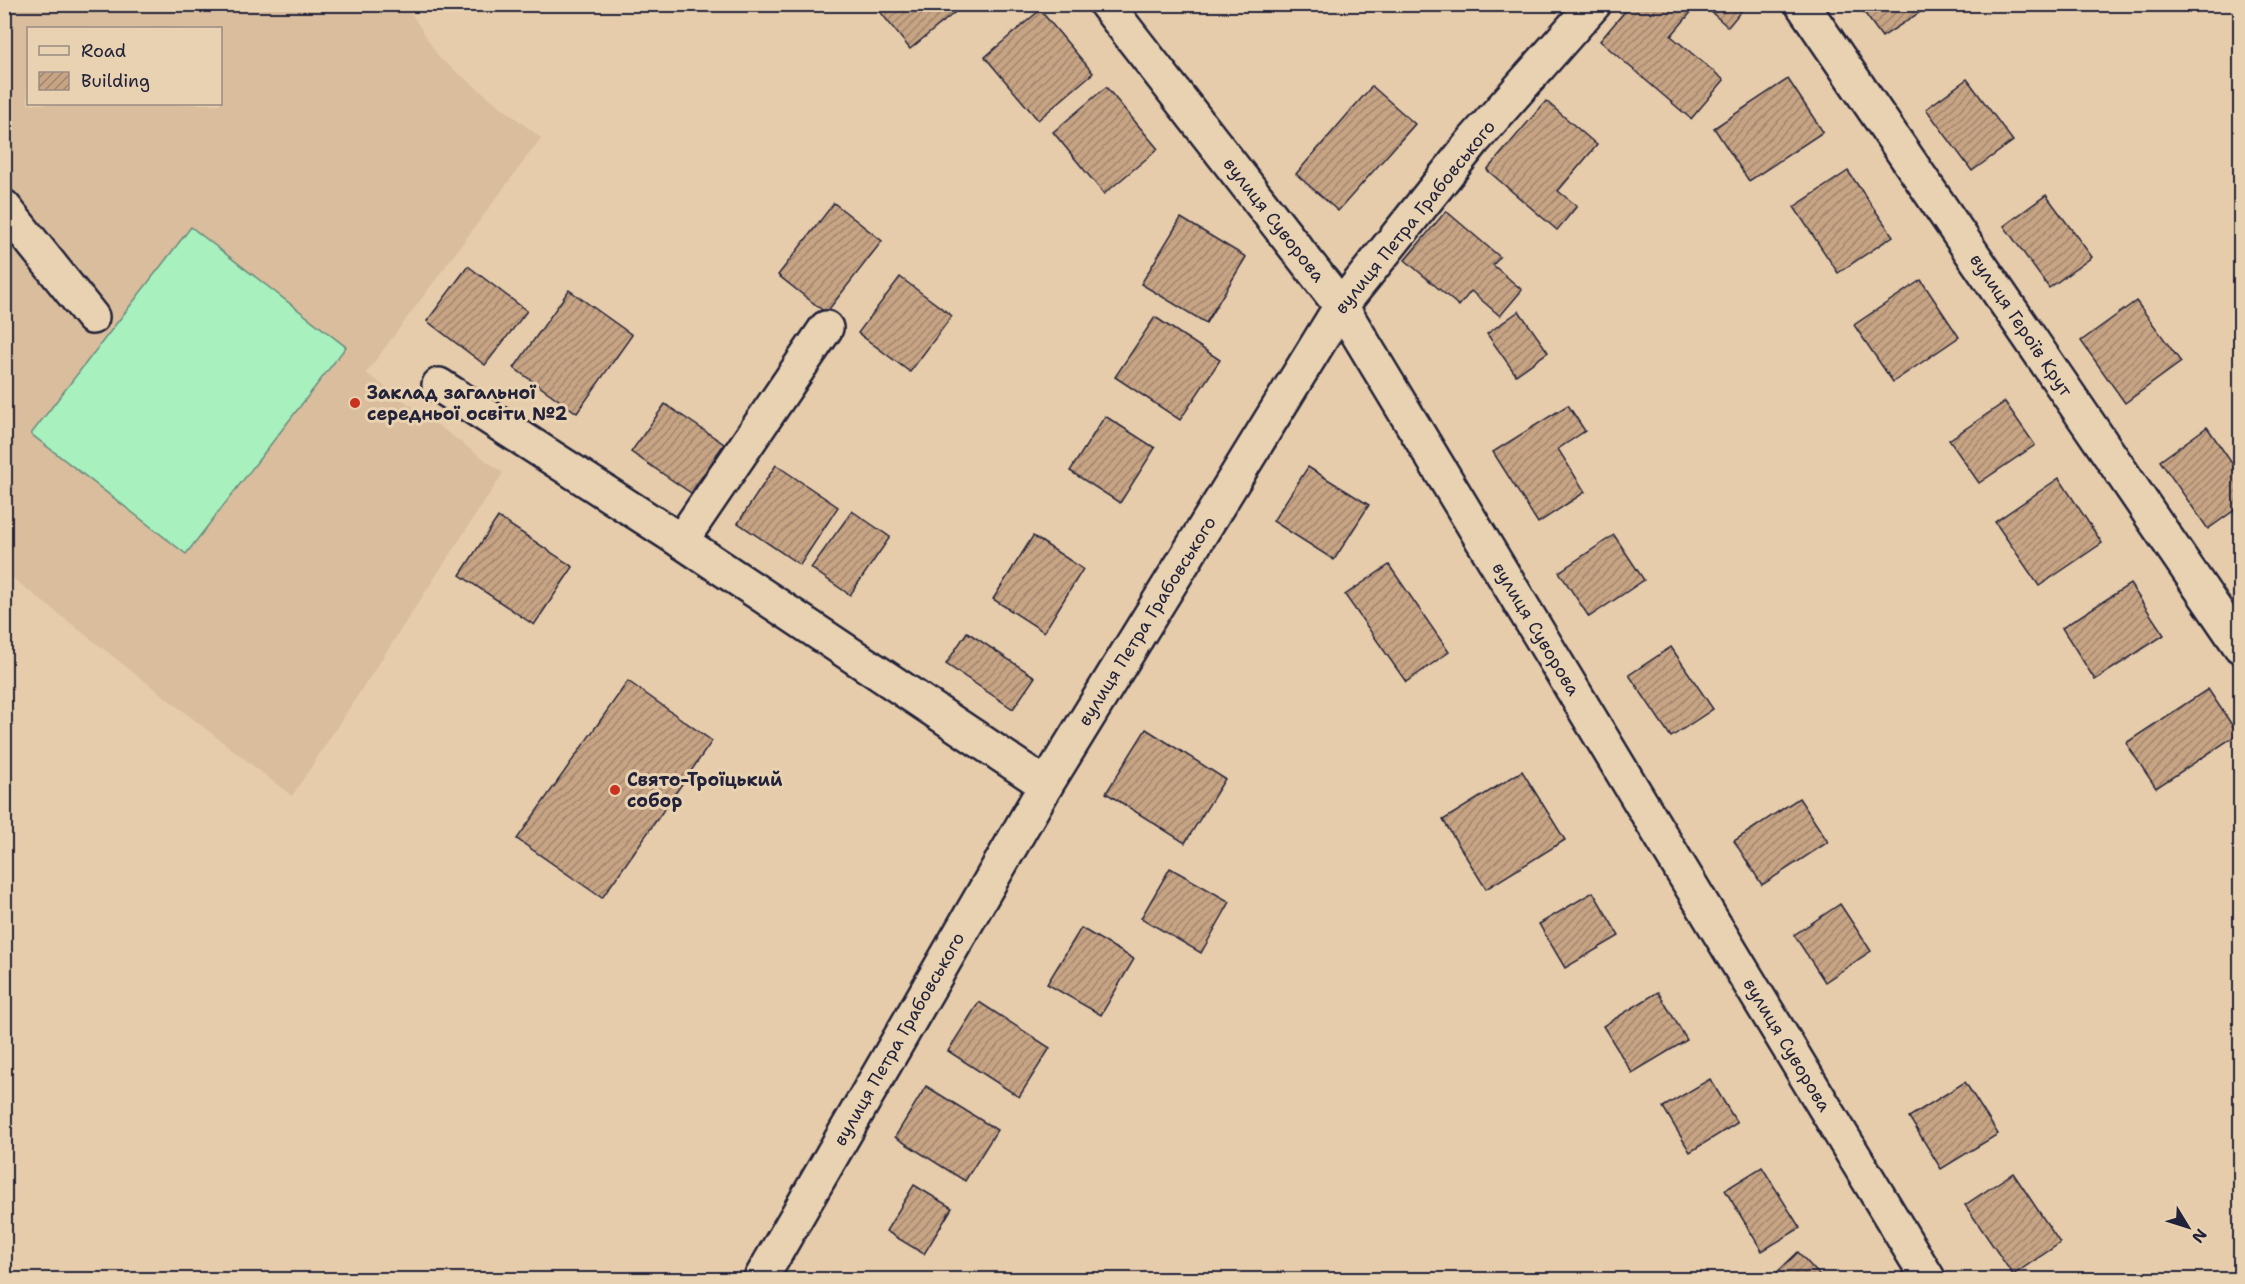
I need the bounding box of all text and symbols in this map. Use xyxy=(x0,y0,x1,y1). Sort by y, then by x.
legend xyxy=(27,27,222,105)
text: Road xyxy=(81,39,126,63)
text: Building xyxy=(81,69,150,93)
street label: вулиця Петра Грабовського xyxy=(1329,115,1501,319)
street label: вулиця Суворова xyxy=(1218,153,1330,287)
street label: вулиця Героїв Крут xyxy=(1964,249,2078,402)
place label: Заклад загальної середньої освіти №2 xyxy=(367,381,568,426)
marker: Заклад загальної середньої освіти №2 xyxy=(348,396,362,410)
street label: вулиця Петра Грабовського xyxy=(1072,512,1222,730)
street label: вулиця Суворова xyxy=(1487,558,1585,700)
place label: Свято-Троїцький собор xyxy=(627,768,783,813)
marker: Свято-Троїцький собор xyxy=(608,783,622,797)
street label: вулиця Петра Грабовського xyxy=(828,928,970,1150)
street label: вулиця Суворова xyxy=(1738,974,1836,1116)
north arrow xyxy=(2158,1197,2218,1257)
text: N xyxy=(2187,1224,2212,1247)

